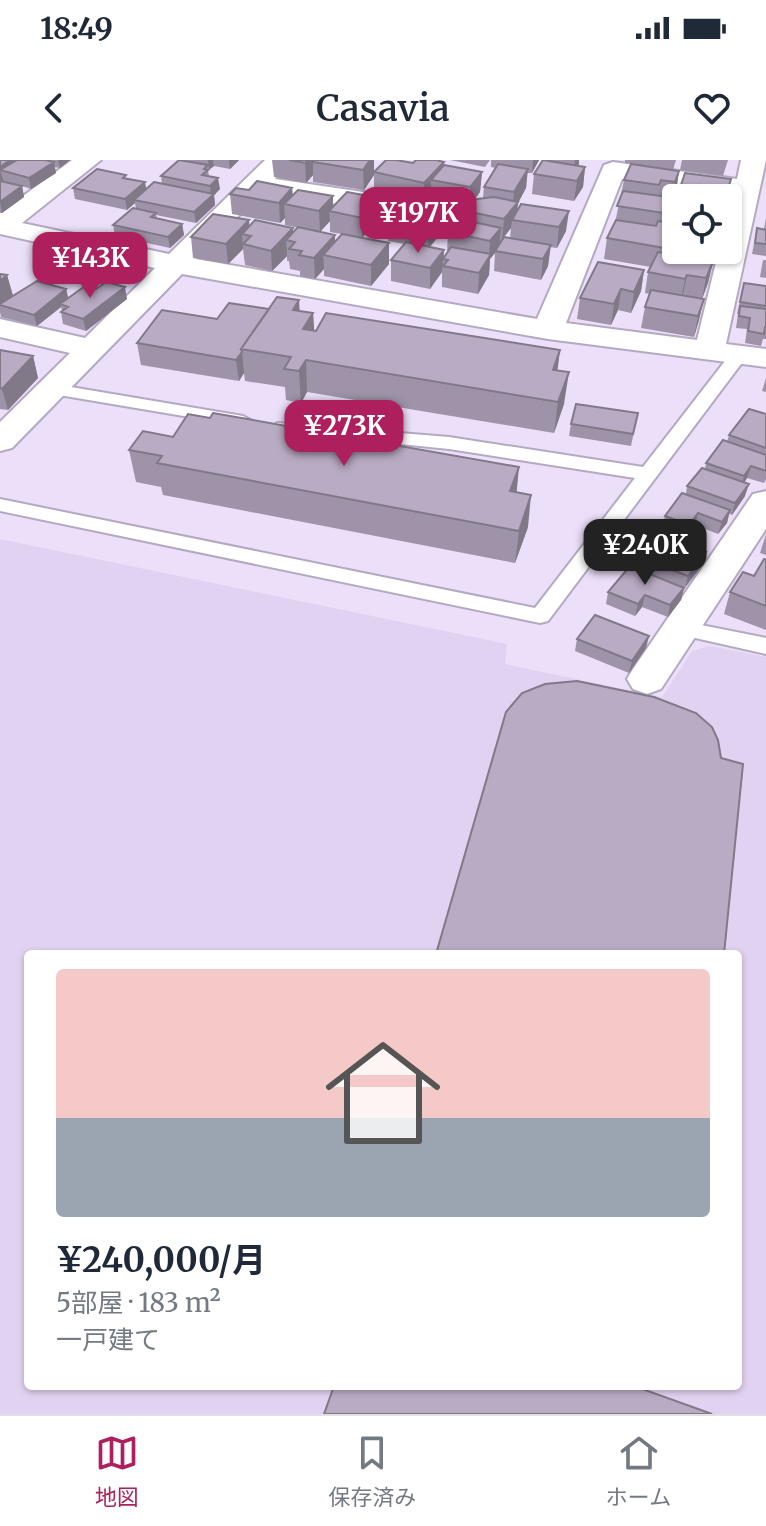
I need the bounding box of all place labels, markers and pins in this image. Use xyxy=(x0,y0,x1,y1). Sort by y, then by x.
pin: ¥197K xyxy=(362,187,474,255)
pin: ¥143K xyxy=(34,232,146,300)
pin: ¥273K xyxy=(288,400,400,468)
pin: ¥240K xyxy=(589,519,701,587)

